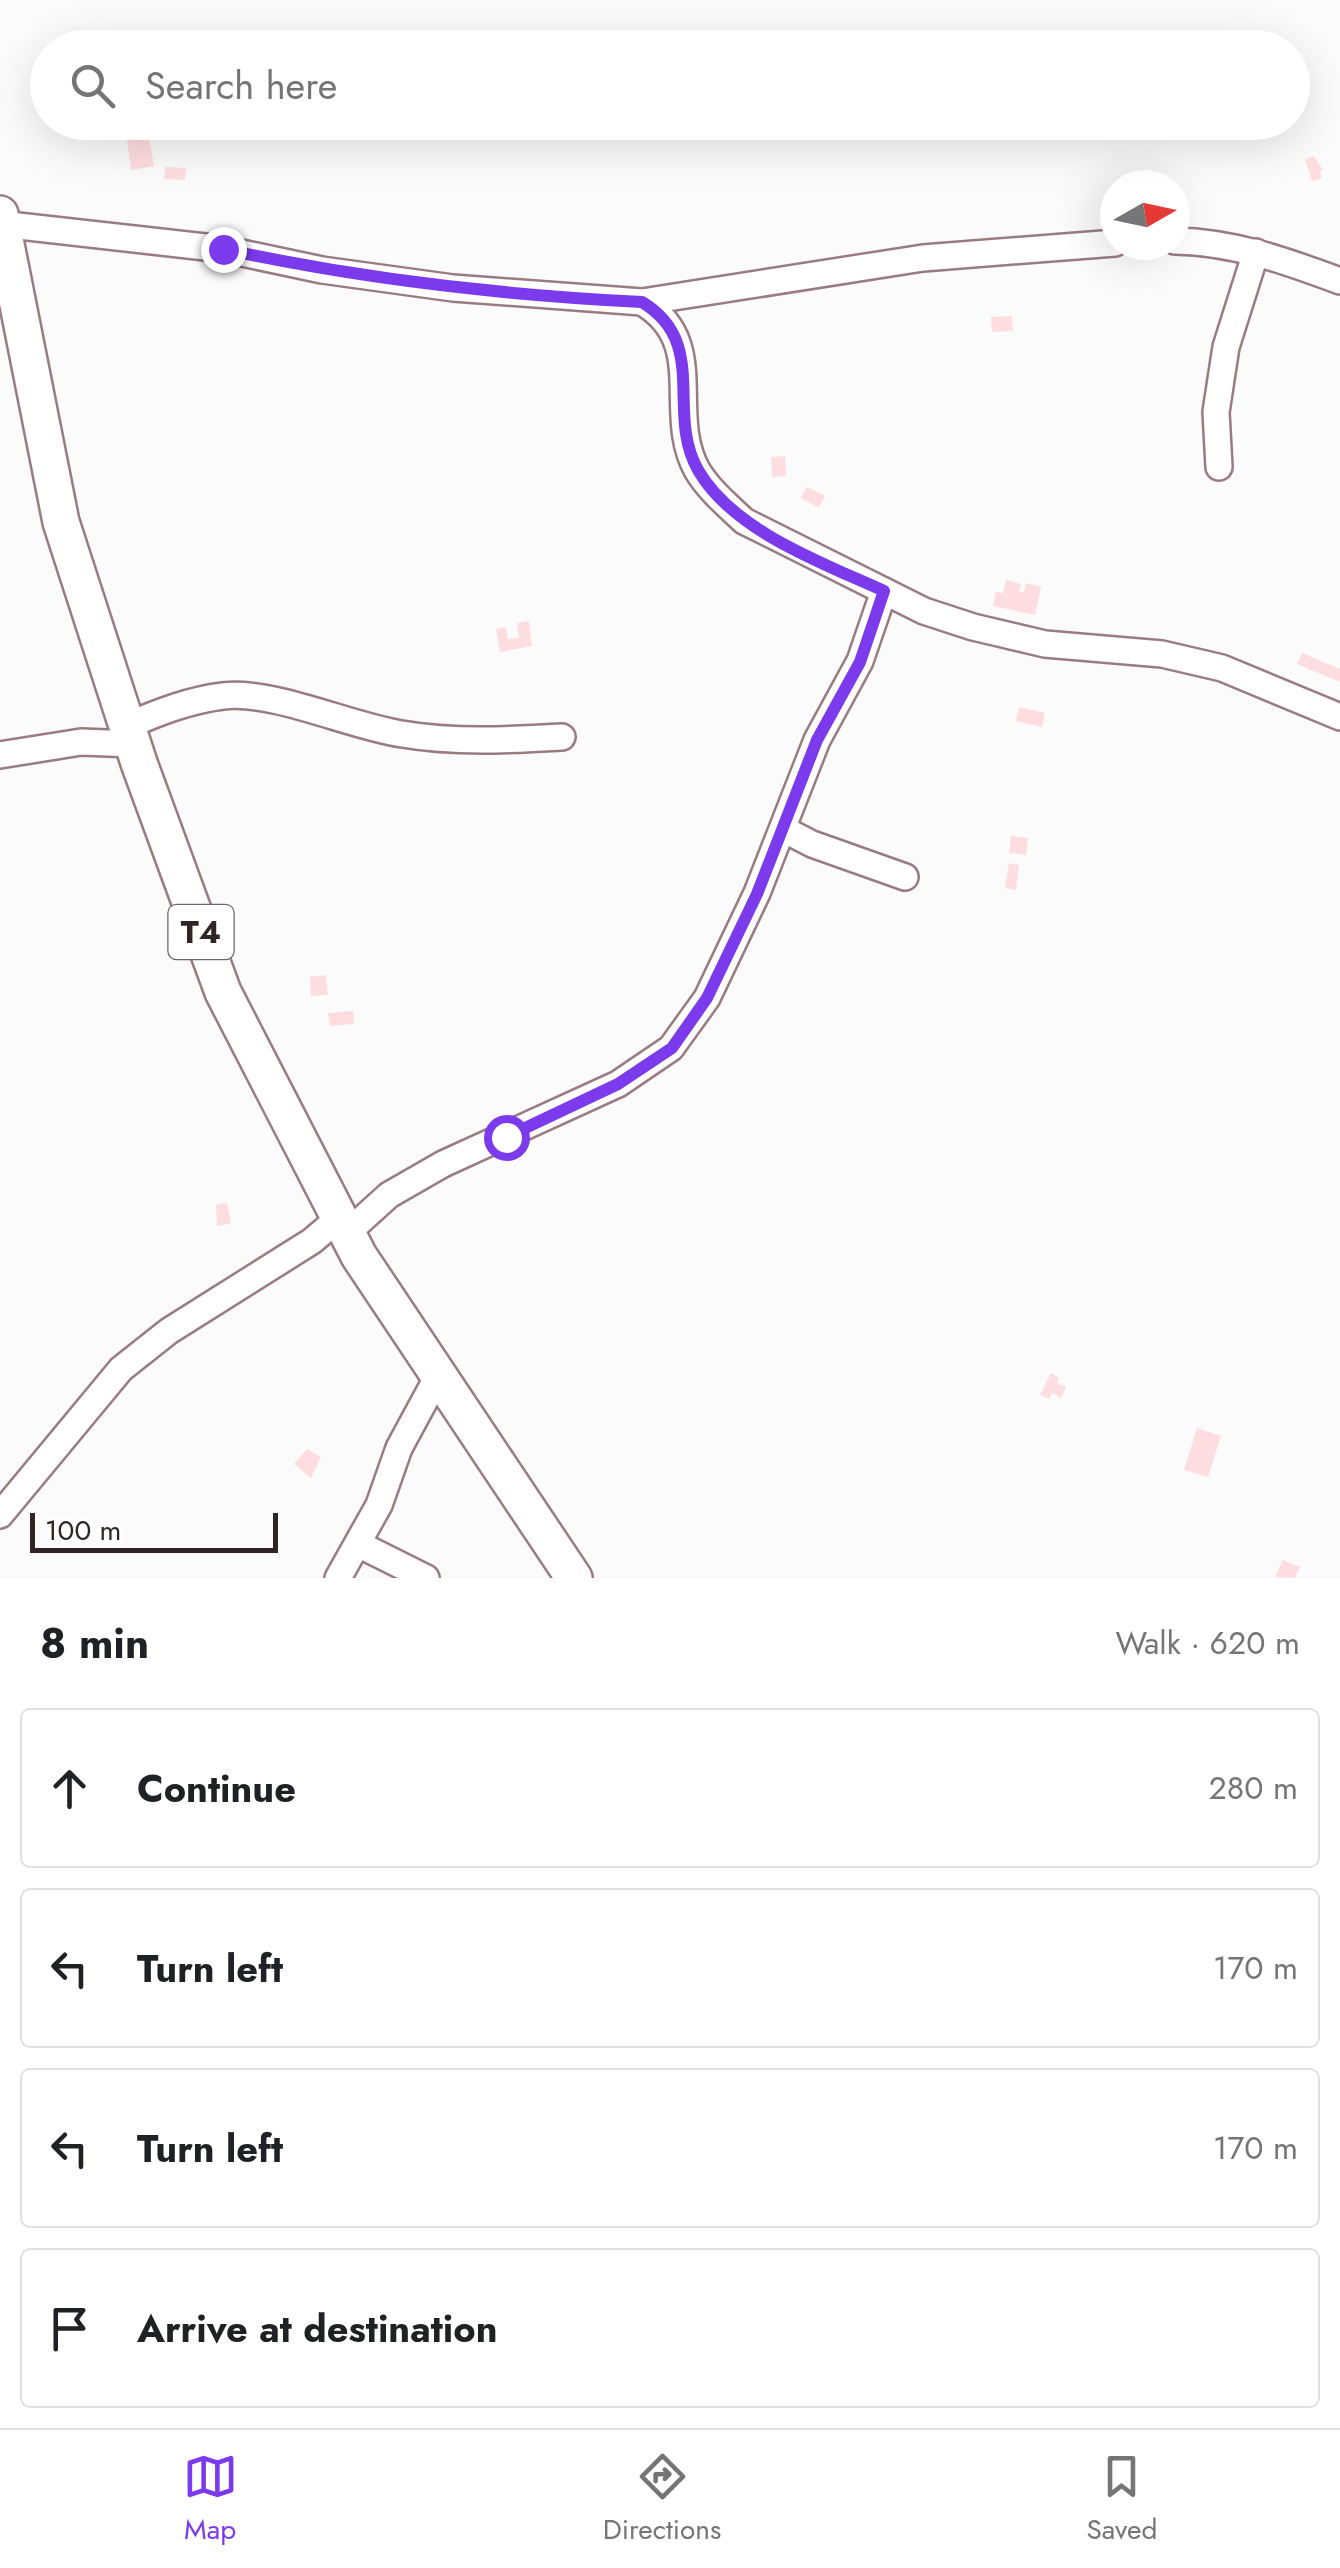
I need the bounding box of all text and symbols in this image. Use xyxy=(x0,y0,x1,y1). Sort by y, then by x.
search box xyxy=(30,30,1310,140)
icon: search xyxy=(65,58,120,113)
text: Search here xyxy=(145,58,337,113)
north arrow xyxy=(1100,170,1190,260)
route end xyxy=(201,227,247,273)
road number: T4 xyxy=(168,905,234,959)
route start xyxy=(484,1115,530,1161)
scale bar xyxy=(30,1508,278,1552)
text: 100 m xyxy=(45,1510,121,1551)
text: 8 min xyxy=(40,1613,149,1674)
text: Walk · 620 m xyxy=(1115,1620,1300,1666)
icon: ahead xyxy=(42,1761,97,1816)
text: Continue xyxy=(137,1761,296,1816)
text: 280 m xyxy=(1209,1765,1298,1811)
icon: left xyxy=(42,1941,97,1996)
text: Turn left xyxy=(137,1941,283,1996)
text: 170 m xyxy=(1213,1945,1298,1991)
icon: left xyxy=(42,2121,97,2176)
text: Turn left xyxy=(137,2121,283,2176)
text: 170 m xyxy=(1213,2125,1298,2171)
icon: arrive xyxy=(42,2301,97,2356)
text: Arrive at destination xyxy=(137,2301,498,2356)
tab: Map xyxy=(183,2449,238,2550)
tab: Directions xyxy=(603,2449,721,2550)
tab: Saved xyxy=(1086,2449,1157,2550)

